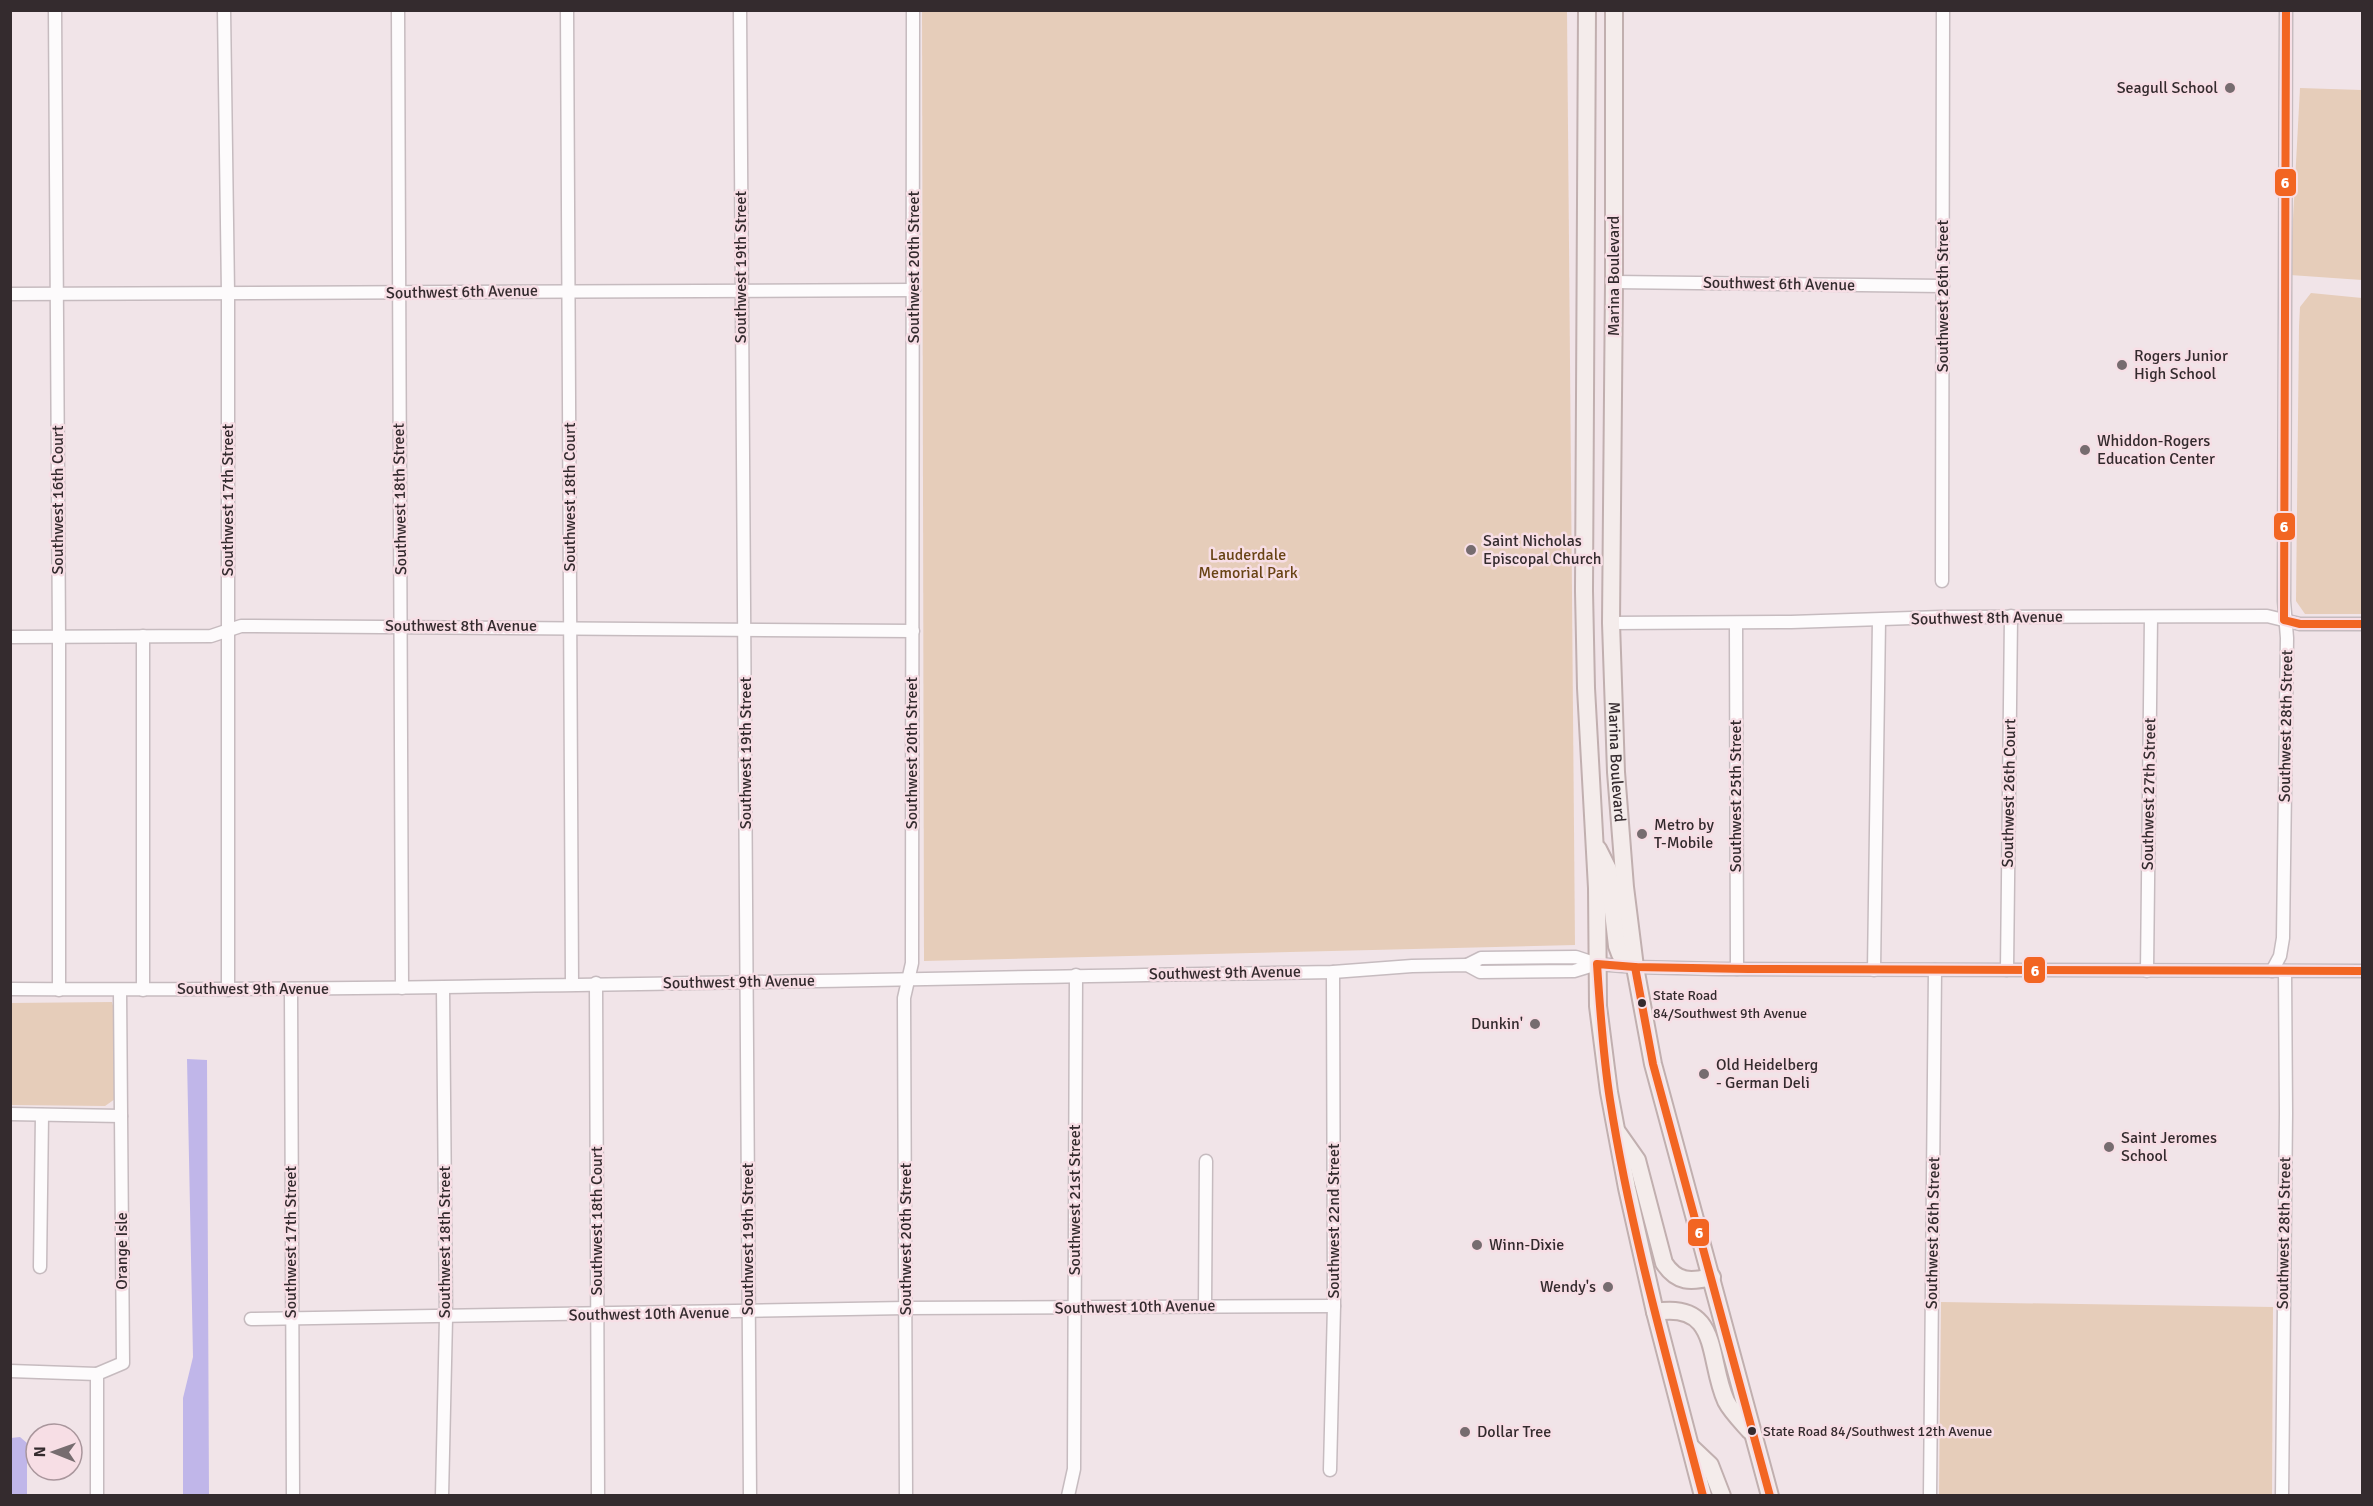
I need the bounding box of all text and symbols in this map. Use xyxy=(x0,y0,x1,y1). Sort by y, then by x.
place label: Seagull School xyxy=(2117,78,2218,98)
marker: Seagull School xyxy=(2223,81,2237,95)
line badge: 6 xyxy=(2274,168,2297,197)
text: 6 xyxy=(2281,173,2290,193)
street label: Southwest 19th Street xyxy=(731,190,751,343)
street label: Southwest 20th Street xyxy=(904,190,924,343)
street label: Marina Boulevard xyxy=(1604,216,1624,336)
street label: Southwest 26th Street xyxy=(1933,219,1953,372)
street label: Southwest 6th Avenue xyxy=(1703,273,1855,295)
street label: Southwest 6th Avenue xyxy=(386,281,538,303)
place label: Rogers Junior High School xyxy=(2134,346,2228,384)
marker: Rogers Junior High School xyxy=(2115,358,2129,372)
street label: Southwest 18th Street xyxy=(389,422,411,575)
street label: Southwest 18th Court xyxy=(560,422,580,572)
street label: Southwest 17th Street xyxy=(218,423,238,576)
street label: Southwest 16th Court xyxy=(48,425,68,575)
place label: Whiddon-Rogers Education Center xyxy=(2097,431,2215,469)
marker: Whiddon-Rogers Education Center xyxy=(2078,443,2092,457)
line badge: 6 xyxy=(2273,512,2296,541)
text: 6 xyxy=(2280,517,2289,537)
place label: Saint Nicholas Episcopal Church xyxy=(1483,531,1601,569)
marker: Saint Nicholas Episcopal Church xyxy=(1464,543,1478,557)
park label: Lauderdale Memorial Park xyxy=(1198,545,1298,583)
street label: Southwest 8th Avenue xyxy=(1911,607,2063,629)
street label: Southwest 8th Avenue xyxy=(385,616,537,636)
street label: Southwest 28th Street xyxy=(2275,649,2297,802)
street label: Southwest 19th Street xyxy=(736,676,756,829)
street label: Southwest 20th Street xyxy=(902,676,922,829)
street label: Marina Boulevard xyxy=(1604,701,1630,823)
street label: Southwest 27th Street xyxy=(2138,717,2160,870)
street label: Southwest 26th Court xyxy=(1998,718,2020,868)
street label: Southwest 25th Street xyxy=(1726,719,1746,872)
place label: Metro by T-Mobile xyxy=(1654,815,1714,853)
marker: Metro by T-Mobile xyxy=(1635,827,1649,841)
line badge: 6 xyxy=(2023,956,2046,984)
text: 6 xyxy=(2031,961,2040,981)
street label: Southwest 9th Avenue xyxy=(1149,962,1301,984)
street label: Southwest 9th Avenue xyxy=(663,971,815,993)
street label: Southwest 9th Avenue xyxy=(177,979,329,999)
place label: State Road 84/Southwest 9th Avenue xyxy=(1653,987,1807,1022)
marker: State Road 84/Southwest 9th Avenue xyxy=(1636,997,1648,1009)
place label: Dunkin' xyxy=(1471,1014,1523,1034)
marker: Dunkin' xyxy=(1528,1017,1542,1031)
place label: Old Heidelberg - German Deli xyxy=(1716,1055,1818,1093)
marker: Old Heidelberg - German Deli xyxy=(1697,1067,1711,1081)
street label: Southwest 21st Street xyxy=(1065,1124,1085,1275)
place label: Saint Jeromes School xyxy=(2121,1128,2217,1166)
marker: Saint Jeromes School xyxy=(2102,1140,2116,1154)
street label: Southwest 22nd Street xyxy=(1324,1143,1344,1299)
street label: Southwest 18th Court xyxy=(587,1146,607,1296)
street label: Southwest 26th Street xyxy=(1922,1156,1944,1309)
street label: Southwest 28th Street xyxy=(2273,1156,2295,1309)
street label: Southwest 19th Street xyxy=(738,1162,758,1315)
street label: Southwest 20th Street xyxy=(896,1162,916,1315)
street label: Southwest 17th Street xyxy=(281,1165,301,1318)
street label: Southwest 18th Street xyxy=(435,1165,455,1318)
street label: Orange Isle xyxy=(112,1212,132,1290)
line badge: 6 xyxy=(1687,1218,1710,1247)
text: 6 xyxy=(1695,1223,1704,1243)
place label: Winn-Dixie xyxy=(1489,1235,1564,1255)
marker: Winn-Dixie xyxy=(1470,1238,1484,1252)
place label: Wendy's xyxy=(1540,1277,1596,1297)
marker: Wendy's xyxy=(1601,1280,1615,1294)
street label: Southwest 10th Avenue xyxy=(1055,1296,1215,1318)
street label: Southwest 10th Avenue xyxy=(569,1303,729,1325)
north arrow xyxy=(24,1422,84,1482)
place label: Dollar Tree xyxy=(1477,1422,1551,1442)
place label: State Road 84/Southwest 12th Avenue xyxy=(1763,1423,1992,1440)
marker: Dollar Tree xyxy=(1458,1425,1472,1439)
marker: State Road 84/Southwest 12th Avenue xyxy=(1746,1425,1758,1437)
text: N xyxy=(30,1446,50,1457)

